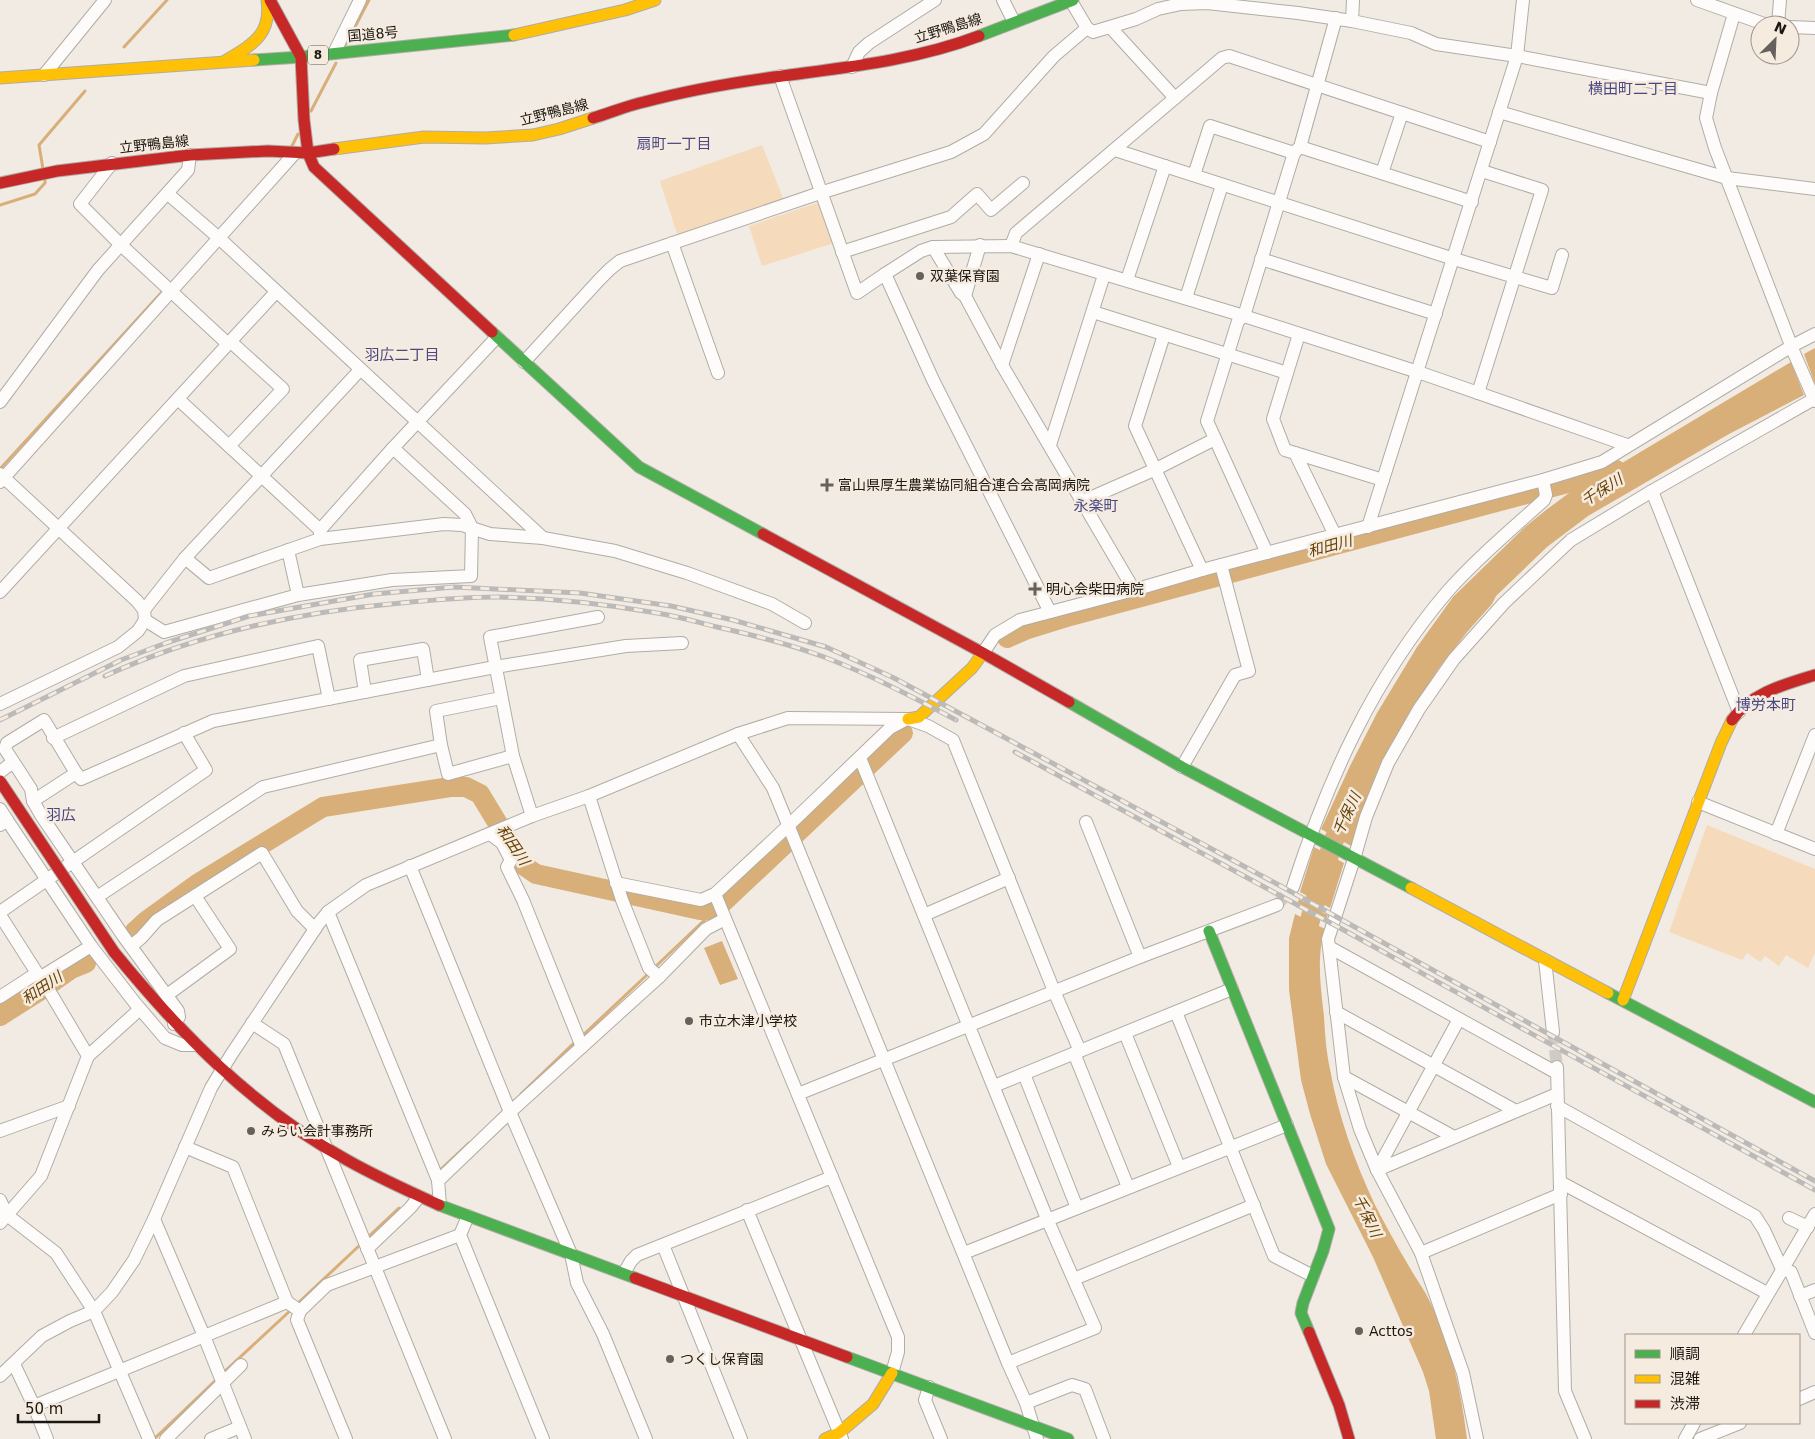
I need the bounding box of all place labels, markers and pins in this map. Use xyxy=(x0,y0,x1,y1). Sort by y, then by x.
place label: 双葉保育園 xyxy=(930,268,1000,284)
marker: 双葉保育園 xyxy=(914,270,926,282)
place label: 富山県厚生農業協同組合連合会高岡病院 xyxy=(838,477,1090,493)
marker: 富山県厚生農業協同組合連合会高岡病院 xyxy=(820,478,834,492)
place label: 明心会柴田病院 xyxy=(1046,581,1144,597)
marker: 明心会柴田病院 xyxy=(1028,582,1042,596)
place label: 市立木津小学校 xyxy=(699,1013,797,1029)
marker: 市立木津小学校 xyxy=(683,1015,695,1027)
place label: みらい会計事務所 xyxy=(261,1123,373,1139)
marker: みらい会計事務所 xyxy=(245,1125,257,1137)
place label: Acttos xyxy=(1369,1323,1413,1339)
marker: Acttos xyxy=(1353,1325,1365,1337)
place label: つくし保育園 xyxy=(680,1351,764,1367)
marker: つくし保育園 xyxy=(664,1353,676,1365)

